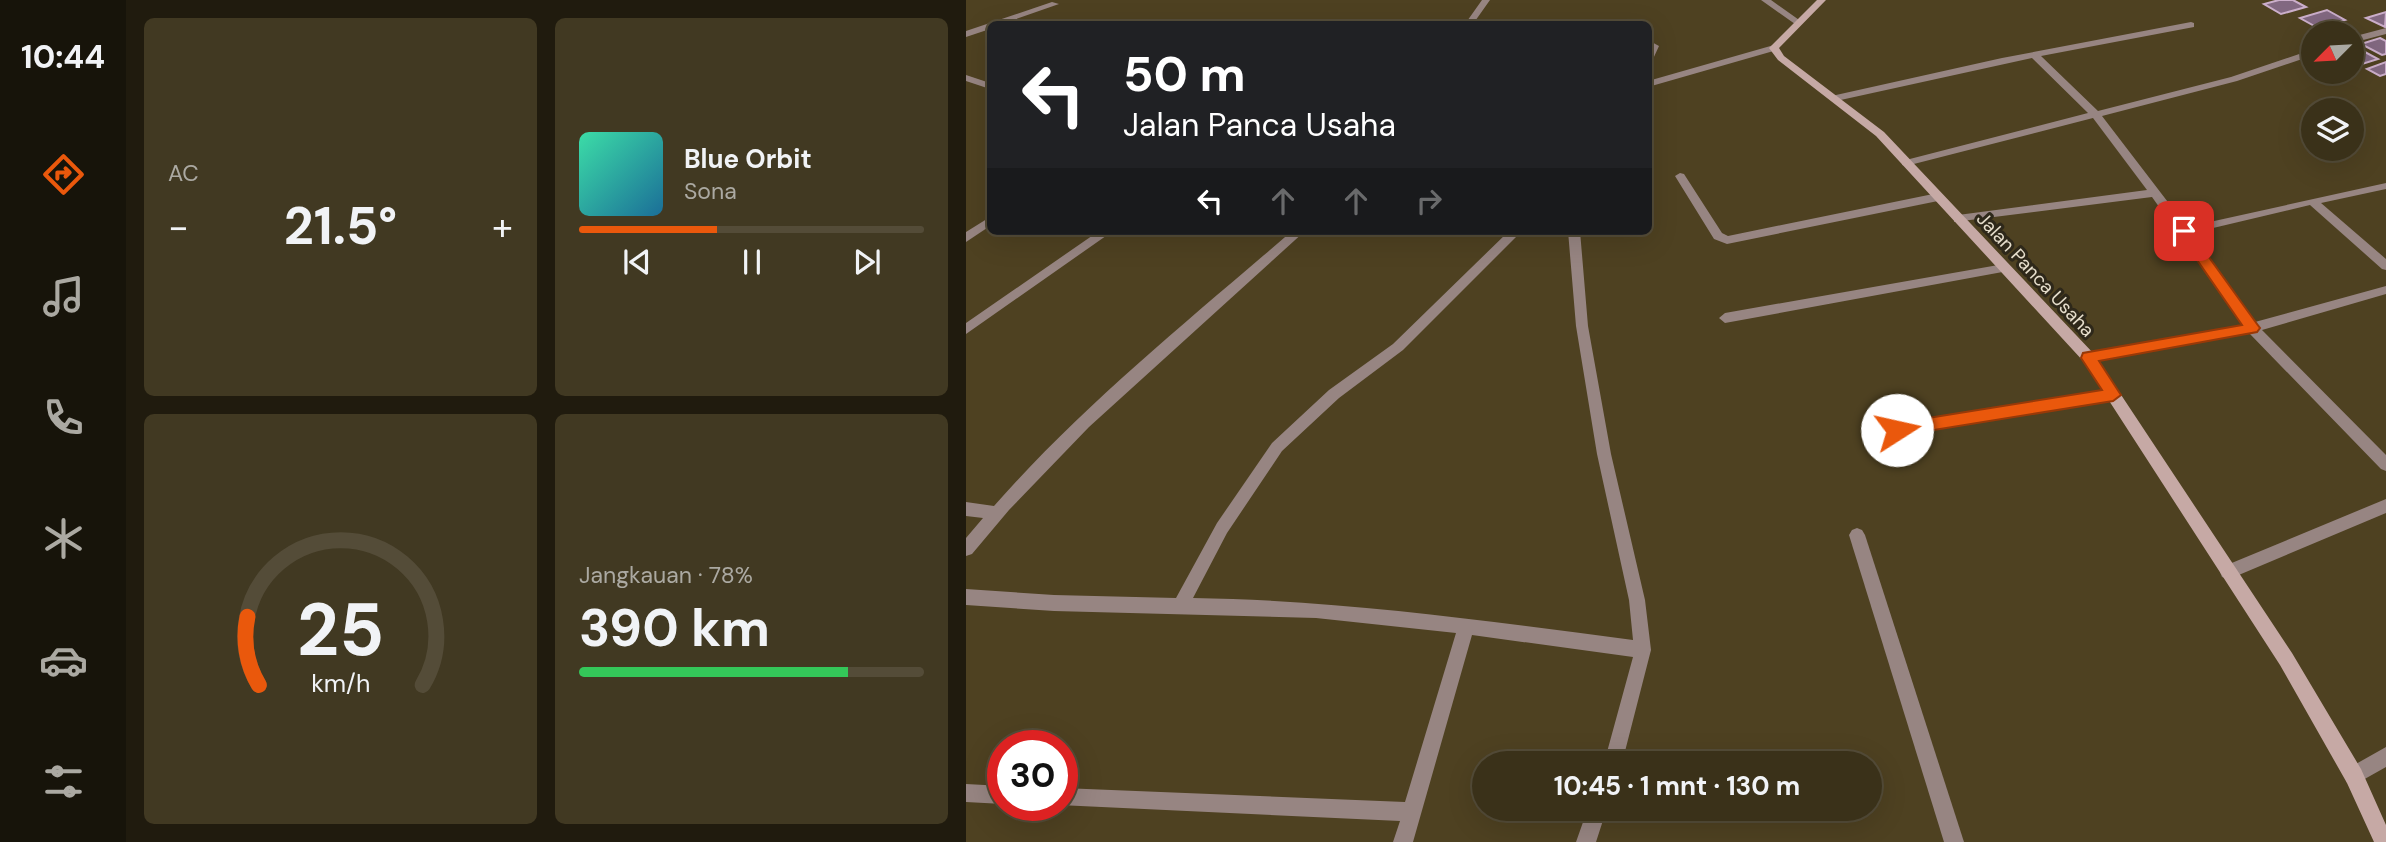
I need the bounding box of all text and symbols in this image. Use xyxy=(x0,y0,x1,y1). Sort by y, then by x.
north arrow xyxy=(2301,21,2364,84)
map controls xyxy=(2301,21,2364,161)
text: 10:44 xyxy=(21,36,105,78)
text: 50 m xyxy=(1123,42,1246,106)
icon: left xyxy=(1008,49,1099,140)
button: layers xyxy=(2301,98,2364,161)
text: Jalan Panca Usaha xyxy=(1123,104,1396,146)
text: Blue Orbit xyxy=(684,142,812,176)
icon: directions xyxy=(39,150,88,199)
text: AC xyxy=(168,158,199,188)
text: Sona xyxy=(684,176,737,206)
icon: left xyxy=(1191,182,1229,220)
icon: ahead xyxy=(1264,182,1302,220)
icon: ahead xyxy=(1337,182,1375,220)
icon: right xyxy=(1410,182,1448,220)
text: 21.5° xyxy=(284,192,397,260)
pin xyxy=(2154,201,2214,261)
text: − xyxy=(168,202,189,252)
text: + xyxy=(492,202,513,252)
street label: Jalan Panca Usaha xyxy=(1971,207,2100,342)
icon: arrive xyxy=(2165,212,2203,250)
icon: previous xyxy=(618,243,656,281)
icon: pause xyxy=(733,243,771,281)
icon: next xyxy=(848,243,886,281)
icon: music xyxy=(39,272,88,321)
icon: phone xyxy=(39,393,88,442)
position arrow xyxy=(1860,393,1934,467)
icon: climate xyxy=(39,514,88,563)
text: Jangkauan · 78% xyxy=(579,560,753,590)
text: 25 xyxy=(297,583,384,678)
text: 390 km xyxy=(579,594,770,662)
icon: car xyxy=(39,636,88,685)
text: km/h xyxy=(311,667,370,700)
speed limit sign: 30 xyxy=(987,730,1078,821)
icon: filters xyxy=(39,757,88,806)
text: 10:45 · 1 mnt · 130 m xyxy=(1554,769,1800,803)

